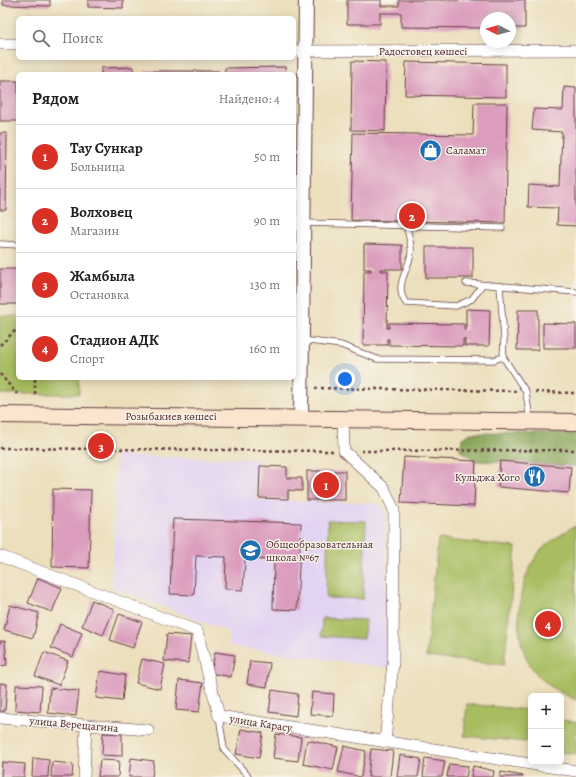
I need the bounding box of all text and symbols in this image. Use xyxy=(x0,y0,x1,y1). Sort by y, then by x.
north arrow xyxy=(480,12,516,48)
search box xyxy=(16,16,296,60)
icon: search xyxy=(30,27,52,49)
text: Поиск xyxy=(62,28,103,48)
street label: Радостовец көшесі xyxy=(379,44,467,59)
text: Рядом xyxy=(32,87,79,110)
text: Найдено: 4 xyxy=(219,90,280,107)
shop icon: Саламат xyxy=(417,137,443,163)
text: Тау Сункар xyxy=(70,138,143,158)
place label: Саламат xyxy=(446,143,486,158)
text: 1 xyxy=(43,148,47,165)
text: 50 m xyxy=(254,148,280,165)
text: Больница xyxy=(70,158,125,175)
pin: 2 xyxy=(399,201,425,231)
text: Волховец xyxy=(70,202,133,222)
text: 2 xyxy=(42,212,48,229)
text: 90 m xyxy=(254,212,280,229)
text: Магазин xyxy=(70,222,119,239)
text: Жамбыла xyxy=(70,266,135,286)
text: 3 xyxy=(42,276,48,293)
text: 130 m xyxy=(250,276,280,293)
text: Остановка xyxy=(70,286,129,303)
text: Стадион АДК xyxy=(70,330,159,350)
text: 4 xyxy=(42,340,48,357)
text: 160 m xyxy=(249,340,280,357)
text: Спорт xyxy=(70,350,104,367)
your location xyxy=(335,369,355,389)
street label: Розыбакиев көшесі xyxy=(125,409,217,424)
pin: 3 xyxy=(88,431,114,461)
restaurant icon: Кульджа Хого xyxy=(522,464,548,490)
pin: 1 xyxy=(313,470,339,500)
place label: Кульджа Хого xyxy=(455,470,520,485)
school or university icon: Общеобразовательная школа №67 xyxy=(237,537,263,563)
place label: Общеобразовательная школа №67 xyxy=(266,537,373,565)
pin: 4 xyxy=(535,609,561,639)
map controls xyxy=(528,693,564,765)
button: + xyxy=(528,693,564,729)
street label: улица Карасу xyxy=(228,711,294,736)
street label: улица Верещагина xyxy=(28,713,120,736)
button: − xyxy=(528,729,564,765)

